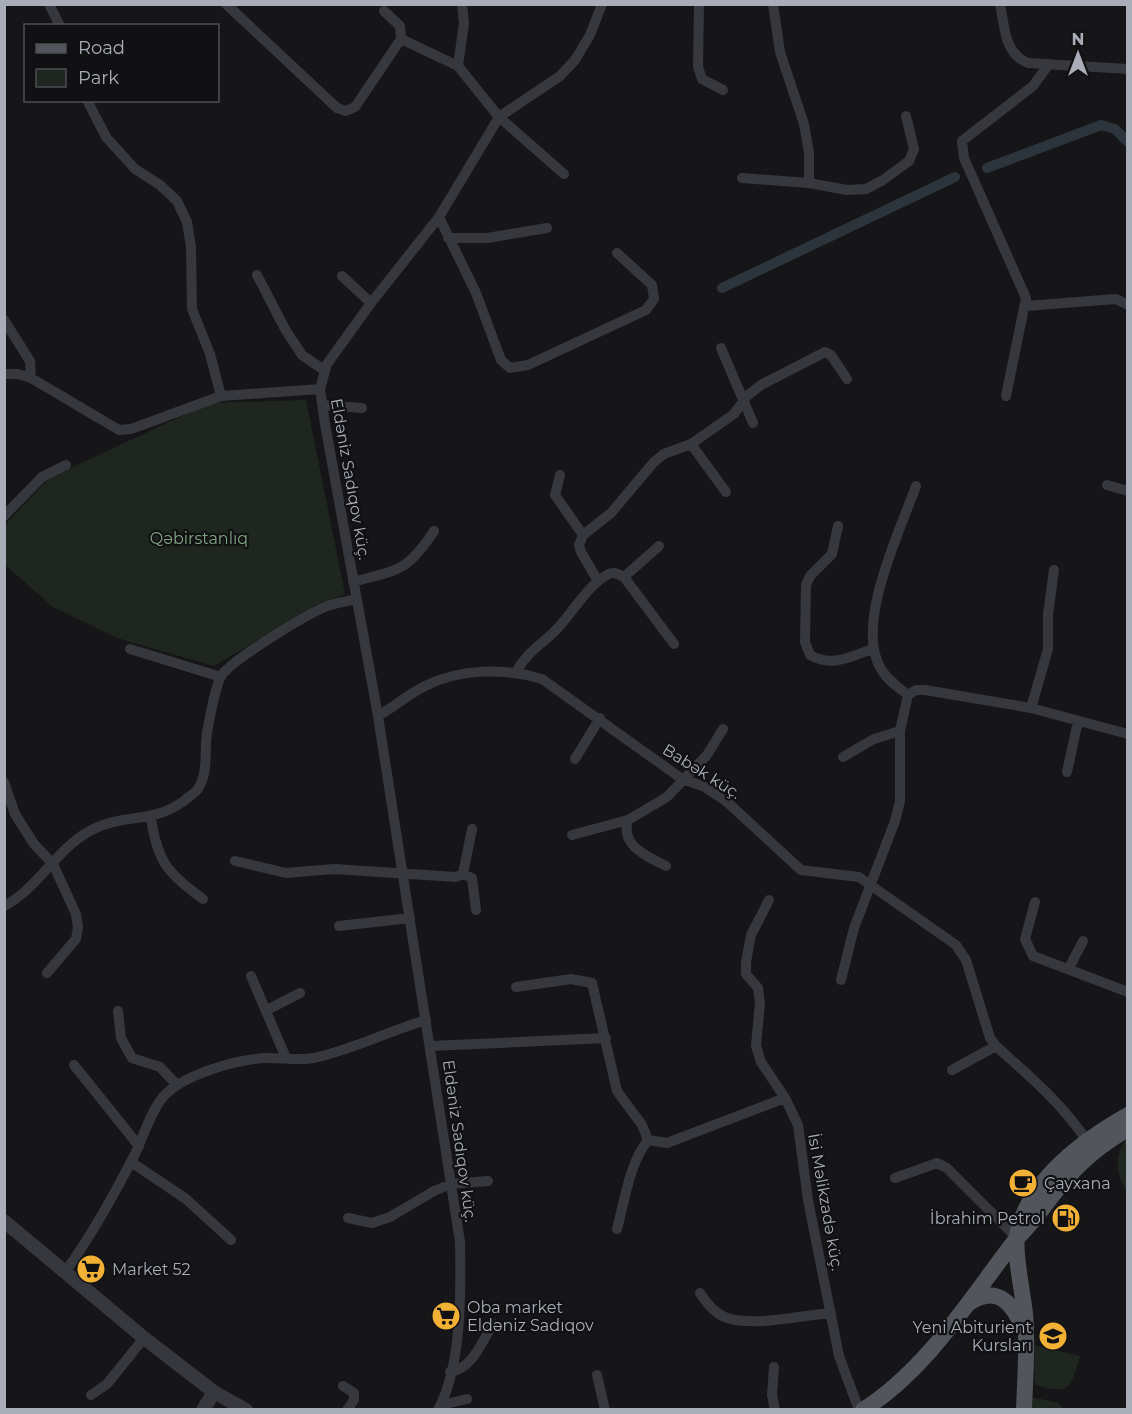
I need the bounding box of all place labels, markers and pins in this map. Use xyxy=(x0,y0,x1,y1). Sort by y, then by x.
cafe icon: Çayxana xyxy=(1007,1167,1039,1199)
place label: Çayxana xyxy=(1044,1174,1111,1193)
fuel station icon: İbrahim Petrol xyxy=(1050,1202,1082,1234)
place label: İbrahim Petrol xyxy=(930,1209,1045,1228)
supermarket icon: Market 52 xyxy=(75,1253,107,1285)
place label: Market 52 xyxy=(112,1260,191,1279)
place label: Oba market Eldəniz Sadıqov xyxy=(467,1298,594,1335)
supermarket icon: Oba market Eldəniz Sadıqov xyxy=(430,1300,462,1332)
place label: Yeni Abiturient Kursları xyxy=(913,1318,1033,1355)
school or university icon: Yeni Abiturient Kursları xyxy=(1037,1320,1069,1352)

